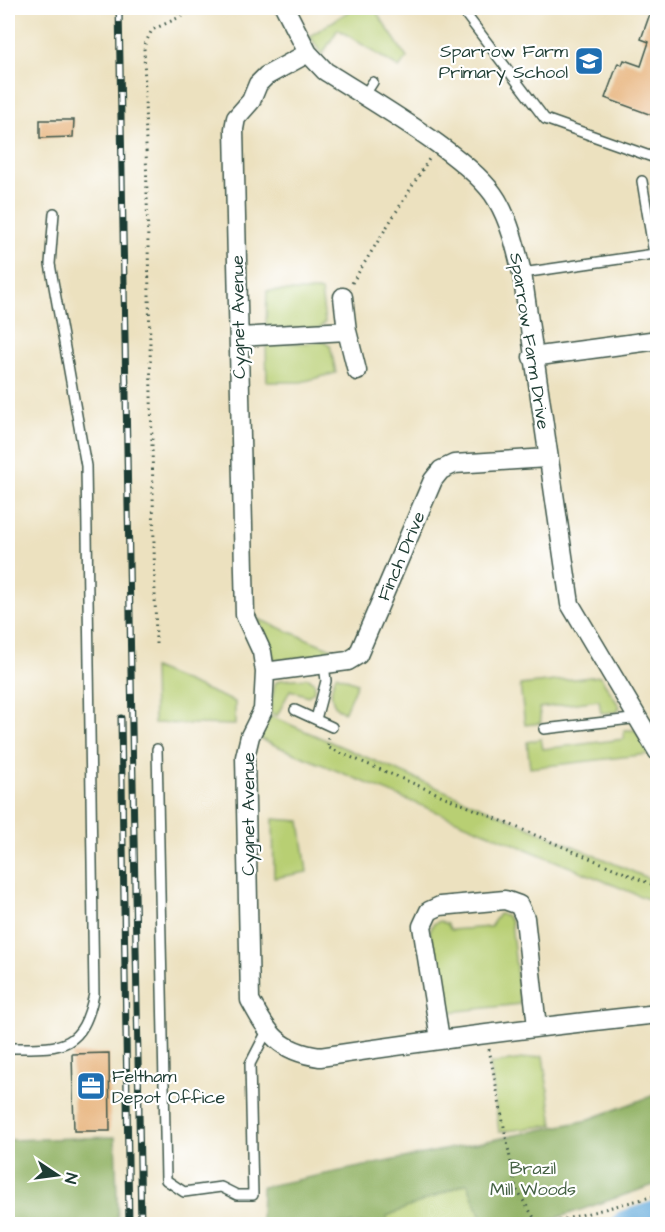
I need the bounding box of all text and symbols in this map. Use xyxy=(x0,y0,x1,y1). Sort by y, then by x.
place label: Sparrow Farm Primary School xyxy=(439,39,568,86)
school or university icon: Sparrow Farm Primary School xyxy=(573,45,605,77)
street label: Sparrow Farm Drive xyxy=(503,251,556,432)
street label: Cygnet Avenue xyxy=(225,255,253,379)
street label: Finch Drive xyxy=(371,507,432,605)
street label: Cygnet Avenue xyxy=(236,752,262,876)
place label: Feltham Depot Office xyxy=(112,1064,226,1110)
office icon: Feltham Depot Office xyxy=(75,1070,107,1102)
north arrow xyxy=(27,1145,87,1205)
park label: Brazil Mill Woods xyxy=(490,1156,576,1202)
text: N xyxy=(59,1171,82,1186)

